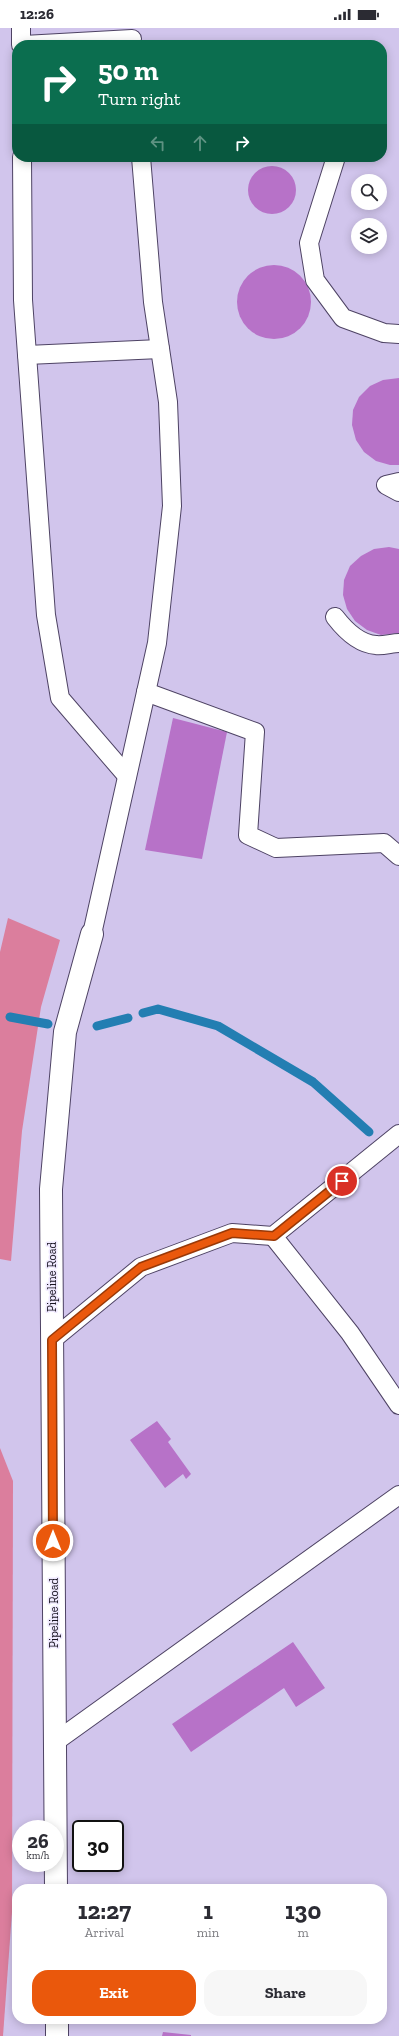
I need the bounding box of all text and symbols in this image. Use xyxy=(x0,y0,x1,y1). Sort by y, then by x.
text: 12:26 xyxy=(20,5,54,23)
text: 50 m xyxy=(98,54,159,87)
icon: right xyxy=(32,56,84,108)
text: Turn right xyxy=(98,88,180,110)
icon: left xyxy=(147,132,169,154)
icon: ahead xyxy=(189,132,211,154)
icon: right xyxy=(231,132,253,154)
map controls xyxy=(351,174,387,254)
button: search xyxy=(351,174,387,210)
button: layers xyxy=(351,218,387,254)
pin xyxy=(325,1164,359,1198)
icon: arrive xyxy=(331,1170,353,1192)
street label: Pipeline Road xyxy=(45,1242,59,1312)
position arrow xyxy=(32,1520,74,1562)
street label: Pipeline Road xyxy=(47,1578,61,1648)
speed limit sign: 30 xyxy=(72,1820,124,1872)
text: 26 xyxy=(27,1829,49,1853)
text: km/h xyxy=(27,1850,49,1862)
text: 12:27 xyxy=(78,1896,131,1925)
text: 1 xyxy=(203,1896,213,1925)
text: 130 xyxy=(285,1896,321,1925)
text: Arrival xyxy=(85,1925,124,1940)
text: min xyxy=(197,1925,219,1940)
text: m xyxy=(297,1925,309,1940)
button: Exit xyxy=(32,1970,196,2016)
button: Share xyxy=(204,1970,367,2016)

